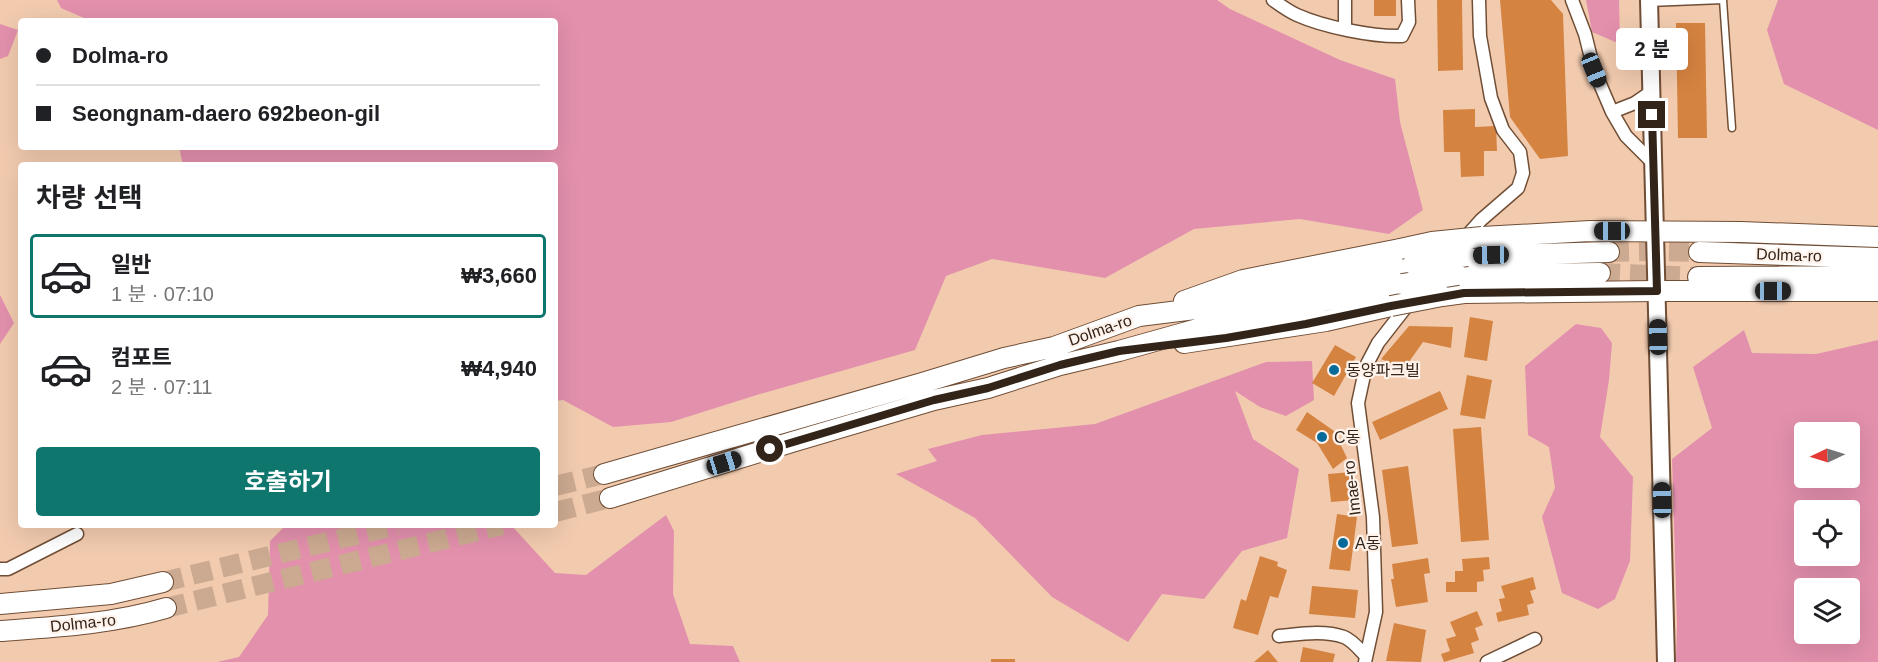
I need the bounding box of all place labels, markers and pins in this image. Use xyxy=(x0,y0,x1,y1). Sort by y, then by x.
place label: 동양파크빌 xyxy=(1346,362,1420,379)
marker: 동양파크빌 xyxy=(1327,363,1341,377)
place label: C동 xyxy=(1334,429,1361,446)
marker: C동 xyxy=(1315,430,1329,444)
place label: A동 xyxy=(1355,535,1381,552)
marker: A동 xyxy=(1336,536,1350,550)

